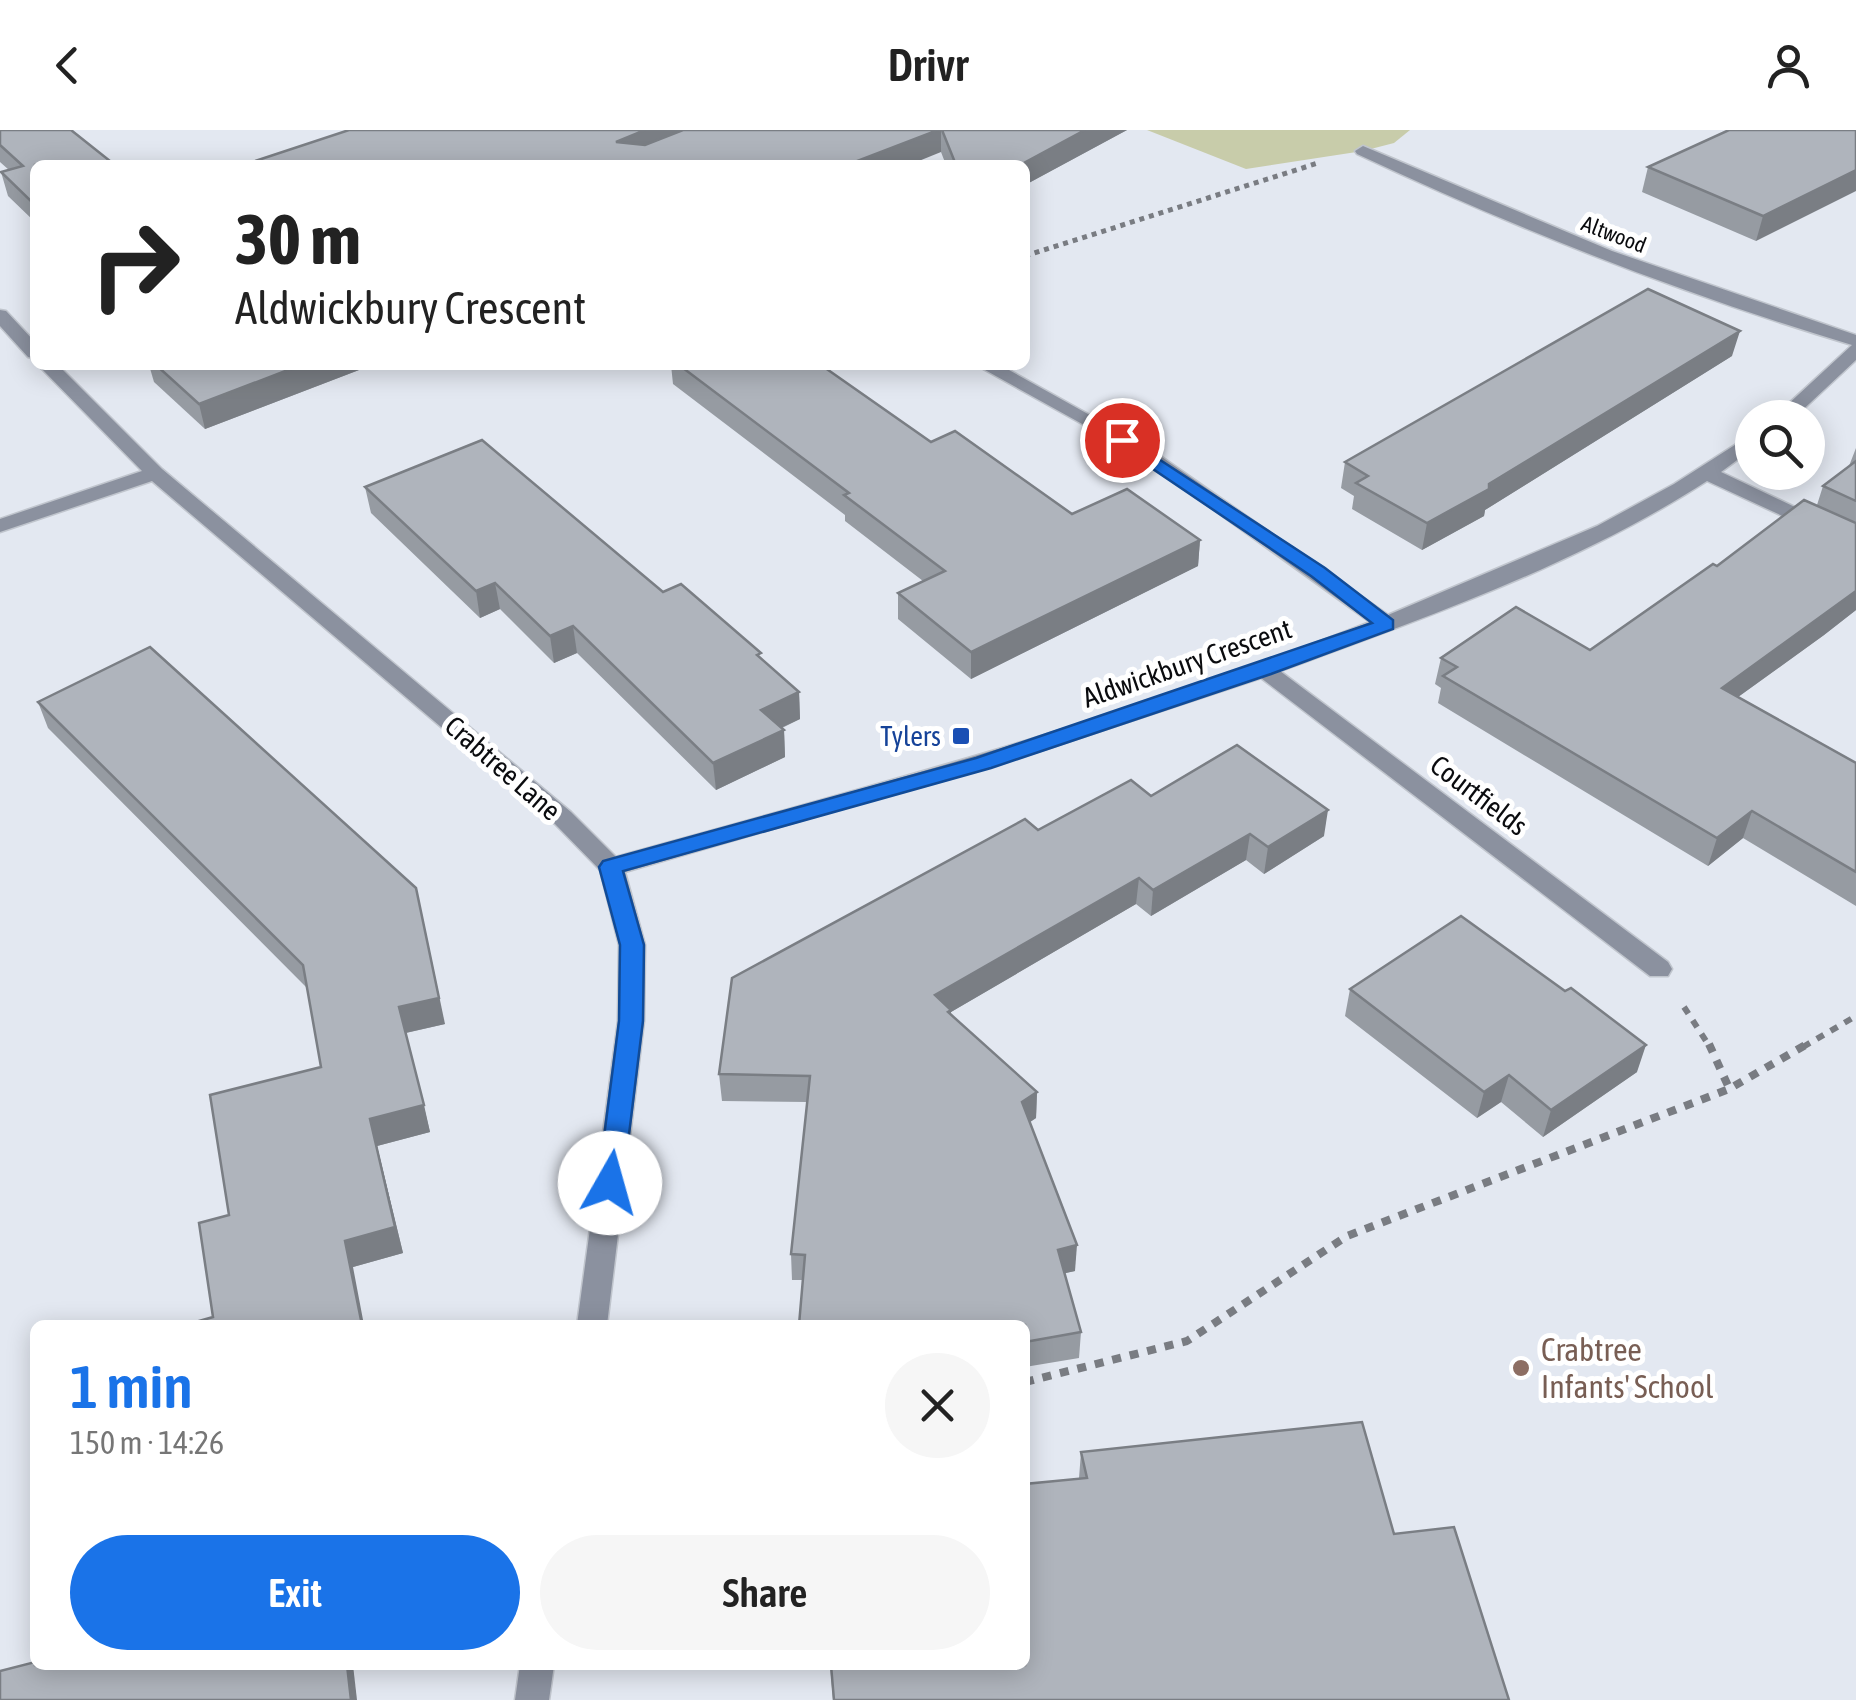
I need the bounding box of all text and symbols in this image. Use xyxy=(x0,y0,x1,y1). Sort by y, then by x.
icon: back xyxy=(40,38,95,93)
icon: person xyxy=(1761,38,1816,93)
text: Drivr xyxy=(888,39,968,91)
text: 30 m xyxy=(235,199,361,279)
icon: right xyxy=(70,200,200,330)
street label: Altwood xyxy=(1578,210,1650,258)
text: Aldwickbury Crescent xyxy=(235,282,586,334)
pin xyxy=(1080,398,1165,483)
map controls xyxy=(1735,400,1825,490)
button: search xyxy=(1735,400,1825,490)
icon: arrive xyxy=(1095,413,1150,468)
street label: Aldwickbury Crescent xyxy=(1078,612,1296,714)
street label: Crabtree Lane xyxy=(439,709,567,827)
place label: Tylers xyxy=(880,720,941,752)
marker: Tylers xyxy=(950,725,972,747)
street label: Courtfields xyxy=(1424,748,1534,842)
position arrow xyxy=(558,1131,662,1235)
place label: Crabtree Infants' School xyxy=(1541,1331,1714,1405)
text: 1 min xyxy=(70,1352,193,1421)
button: close xyxy=(885,1353,990,1458)
marker: Crabtree Infants' School xyxy=(1510,1357,1532,1379)
text: 150 m · 14:26 xyxy=(70,1424,224,1461)
button: Exit xyxy=(70,1535,520,1650)
button: Share xyxy=(540,1535,990,1650)

